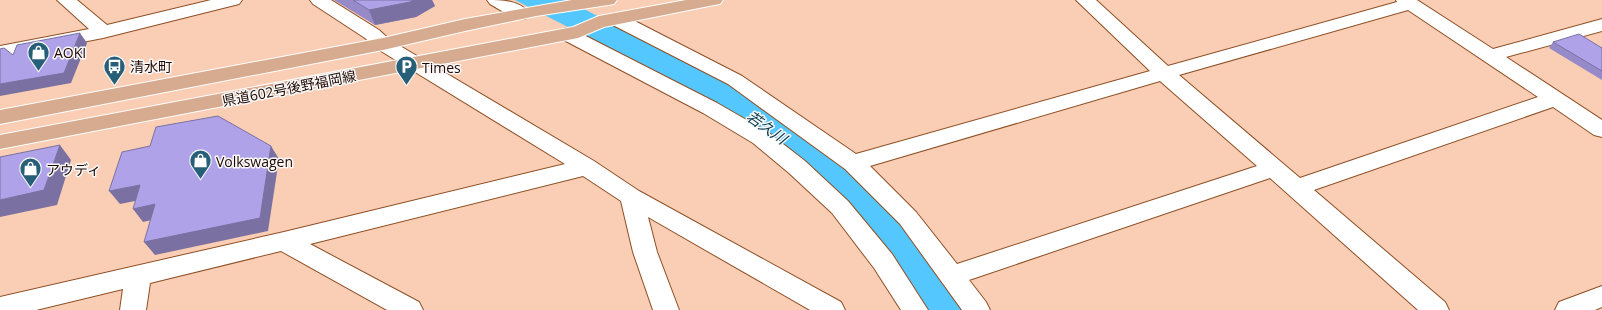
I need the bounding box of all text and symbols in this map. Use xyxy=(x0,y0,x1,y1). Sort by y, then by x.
shop icon: AOKI xyxy=(25,39,51,72)
place label: AOKI xyxy=(54,43,86,62)
bus stop icon: 清水町 xyxy=(102,53,128,86)
parking icon: Times xyxy=(394,54,420,87)
place label: 清水町 xyxy=(130,57,172,76)
place label: Times xyxy=(422,58,461,77)
street label: 県道602号後野福岡線 xyxy=(220,66,358,110)
water label: 若久川 xyxy=(743,106,793,149)
shop icon: Volkswagen xyxy=(188,148,214,181)
place label: Volkswagen xyxy=(216,152,293,171)
shop icon: アウディ xyxy=(18,156,44,189)
place label: アウディ xyxy=(46,160,101,179)

